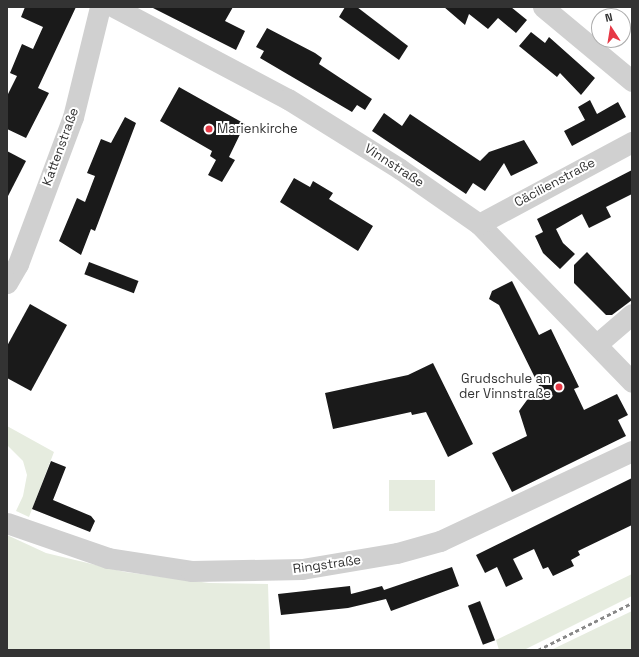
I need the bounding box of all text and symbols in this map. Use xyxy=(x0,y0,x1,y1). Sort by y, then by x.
north arrow xyxy=(591,8,631,48)
text: N xyxy=(604,10,614,25)
street label: Kattenstraße xyxy=(40,106,82,188)
place label: Marienkirche xyxy=(217,121,298,137)
marker: Marienkirche xyxy=(204,124,214,134)
street label: Vinnstraße xyxy=(361,141,427,191)
street label: Cäcilienstraße xyxy=(512,155,598,211)
place label: Grudschule an der Vinnstraße xyxy=(459,372,551,403)
marker: Grudschule an der Vinnstraße xyxy=(554,382,564,392)
street label: Ringstraße xyxy=(292,553,362,577)

